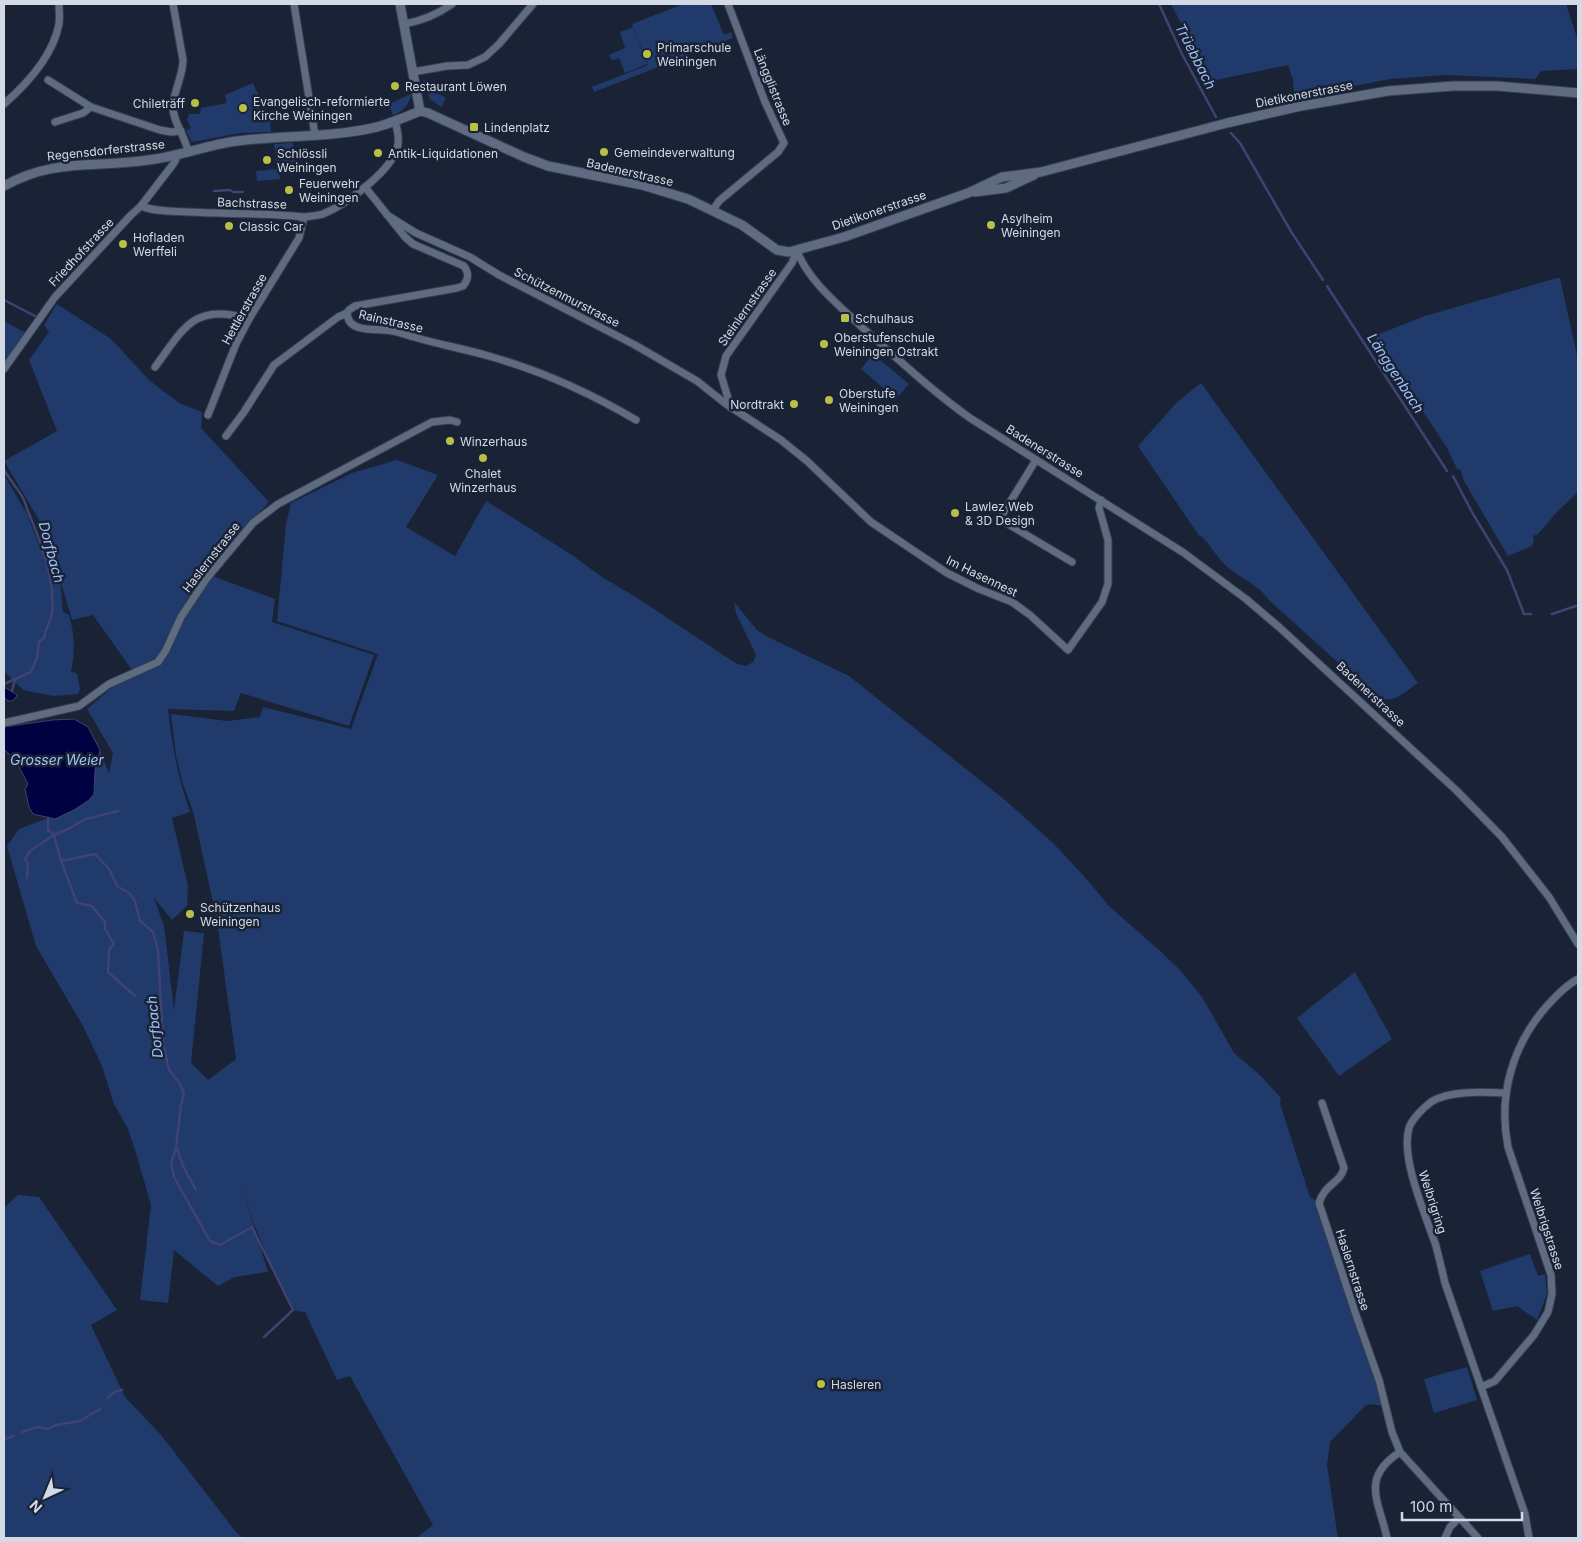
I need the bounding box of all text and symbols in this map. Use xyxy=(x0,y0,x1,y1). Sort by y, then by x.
water label: Trüebbach xyxy=(1172,20,1220,92)
place label: Primarschule Weiningen xyxy=(657,40,731,69)
street label: Längglistrasse xyxy=(751,46,795,128)
marker: Primarschule Weiningen xyxy=(641,48,653,60)
street label: Dietikonerstrasse xyxy=(1254,77,1354,111)
place label: Restaurant Löwen xyxy=(405,79,507,94)
marker: Restaurant Löwen xyxy=(389,80,401,92)
place label: Evangelisch-reformierte Kirche Weiningen xyxy=(253,94,390,123)
place label: Chileträff xyxy=(133,96,186,111)
marker: Chileträff xyxy=(189,97,201,109)
marker: Evangelisch-reformierte Kirche Weiningen xyxy=(237,102,249,114)
place label: Lindenplatz xyxy=(484,120,550,135)
marker: Lindenplatz xyxy=(468,121,480,133)
street label: Regensdorferstrasse xyxy=(46,136,166,164)
place label: Gemeindeverwaltung xyxy=(614,145,735,160)
place label: Schlössli Weiningen xyxy=(277,146,337,175)
place label: Antik-Liquidationen xyxy=(388,146,498,161)
marker: Gemeindeverwaltung xyxy=(598,146,610,158)
marker: Antik-Liquidationen xyxy=(372,147,384,159)
marker: Schlössli Weiningen xyxy=(261,154,273,166)
street label: Badenerstrasse xyxy=(585,155,675,189)
place label: Feuerwehr Weiningen xyxy=(299,176,360,205)
marker: Feuerwehr Weiningen xyxy=(283,184,295,196)
street label: Dietikonerstrasse xyxy=(830,187,928,233)
street label: Bachstrasse xyxy=(217,194,287,212)
place label: Asylheim Weiningen xyxy=(1001,211,1061,240)
street label: Friedhofstrasse xyxy=(45,215,117,289)
place label: Classic Car xyxy=(239,219,304,234)
marker: Asylheim Weiningen xyxy=(985,219,997,231)
marker: Classic Car xyxy=(223,220,235,232)
place label: Hofladen Werffeli xyxy=(133,230,185,259)
marker: Hofladen Werffeli xyxy=(117,238,129,250)
street label: Schützenmurstrasse xyxy=(512,264,622,330)
street label: Steinlernstrasse xyxy=(715,265,779,349)
street label: Hettlerstrasse xyxy=(218,271,270,347)
street label: Rainstrasse xyxy=(357,306,425,336)
place label: Schulhaus xyxy=(855,311,914,326)
marker: Schulhaus xyxy=(839,312,851,324)
place label: Oberstufenschule Weiningen Ostrakt xyxy=(834,330,938,359)
water label: Länggenbach xyxy=(1364,330,1428,416)
marker: Oberstufenschule Weiningen Ostrakt xyxy=(818,338,830,350)
place label: Oberstufe Weiningen xyxy=(839,386,899,415)
marker: Oberstufe Weiningen xyxy=(823,394,835,406)
place label: Nordtrakt xyxy=(730,397,784,412)
marker: Nordtrakt xyxy=(788,398,800,410)
street label: Badenerstrasse xyxy=(1003,421,1087,481)
place label: Winzerhaus xyxy=(460,434,527,449)
marker: Winzerhaus xyxy=(444,435,456,447)
marker: Chalet Winzerhaus xyxy=(477,452,489,464)
place label: Chalet Winzerhaus xyxy=(449,466,517,495)
place label: Lawlez Web & 3D Design xyxy=(965,499,1035,528)
marker: Lawlez Web & 3D Design xyxy=(949,507,961,519)
street label: Haslernstrasse xyxy=(179,519,243,595)
water label: Dorfbach xyxy=(36,520,68,584)
street label: Im Hasennest xyxy=(944,552,1020,600)
street label: Badenerstrasse xyxy=(1333,658,1409,730)
water label: Grosser Weier xyxy=(10,751,105,768)
place label: Schützenhaus Weiningen xyxy=(200,900,280,929)
marker: Schützenhaus Weiningen xyxy=(184,908,196,920)
water label: Dorfbach xyxy=(142,995,166,1059)
street label: Welbrigring xyxy=(1416,1169,1450,1235)
street label: Welbrigstrasse xyxy=(1527,1186,1567,1272)
street label: Haslernstrasse xyxy=(1333,1227,1373,1313)
place label: Hasleren xyxy=(831,1377,881,1392)
marker: Hasleren xyxy=(815,1378,827,1390)
north arrow xyxy=(20,1472,70,1522)
scale bar xyxy=(1402,1490,1522,1522)
text: N xyxy=(26,1497,45,1517)
text: 100 m xyxy=(1410,1497,1452,1516)

